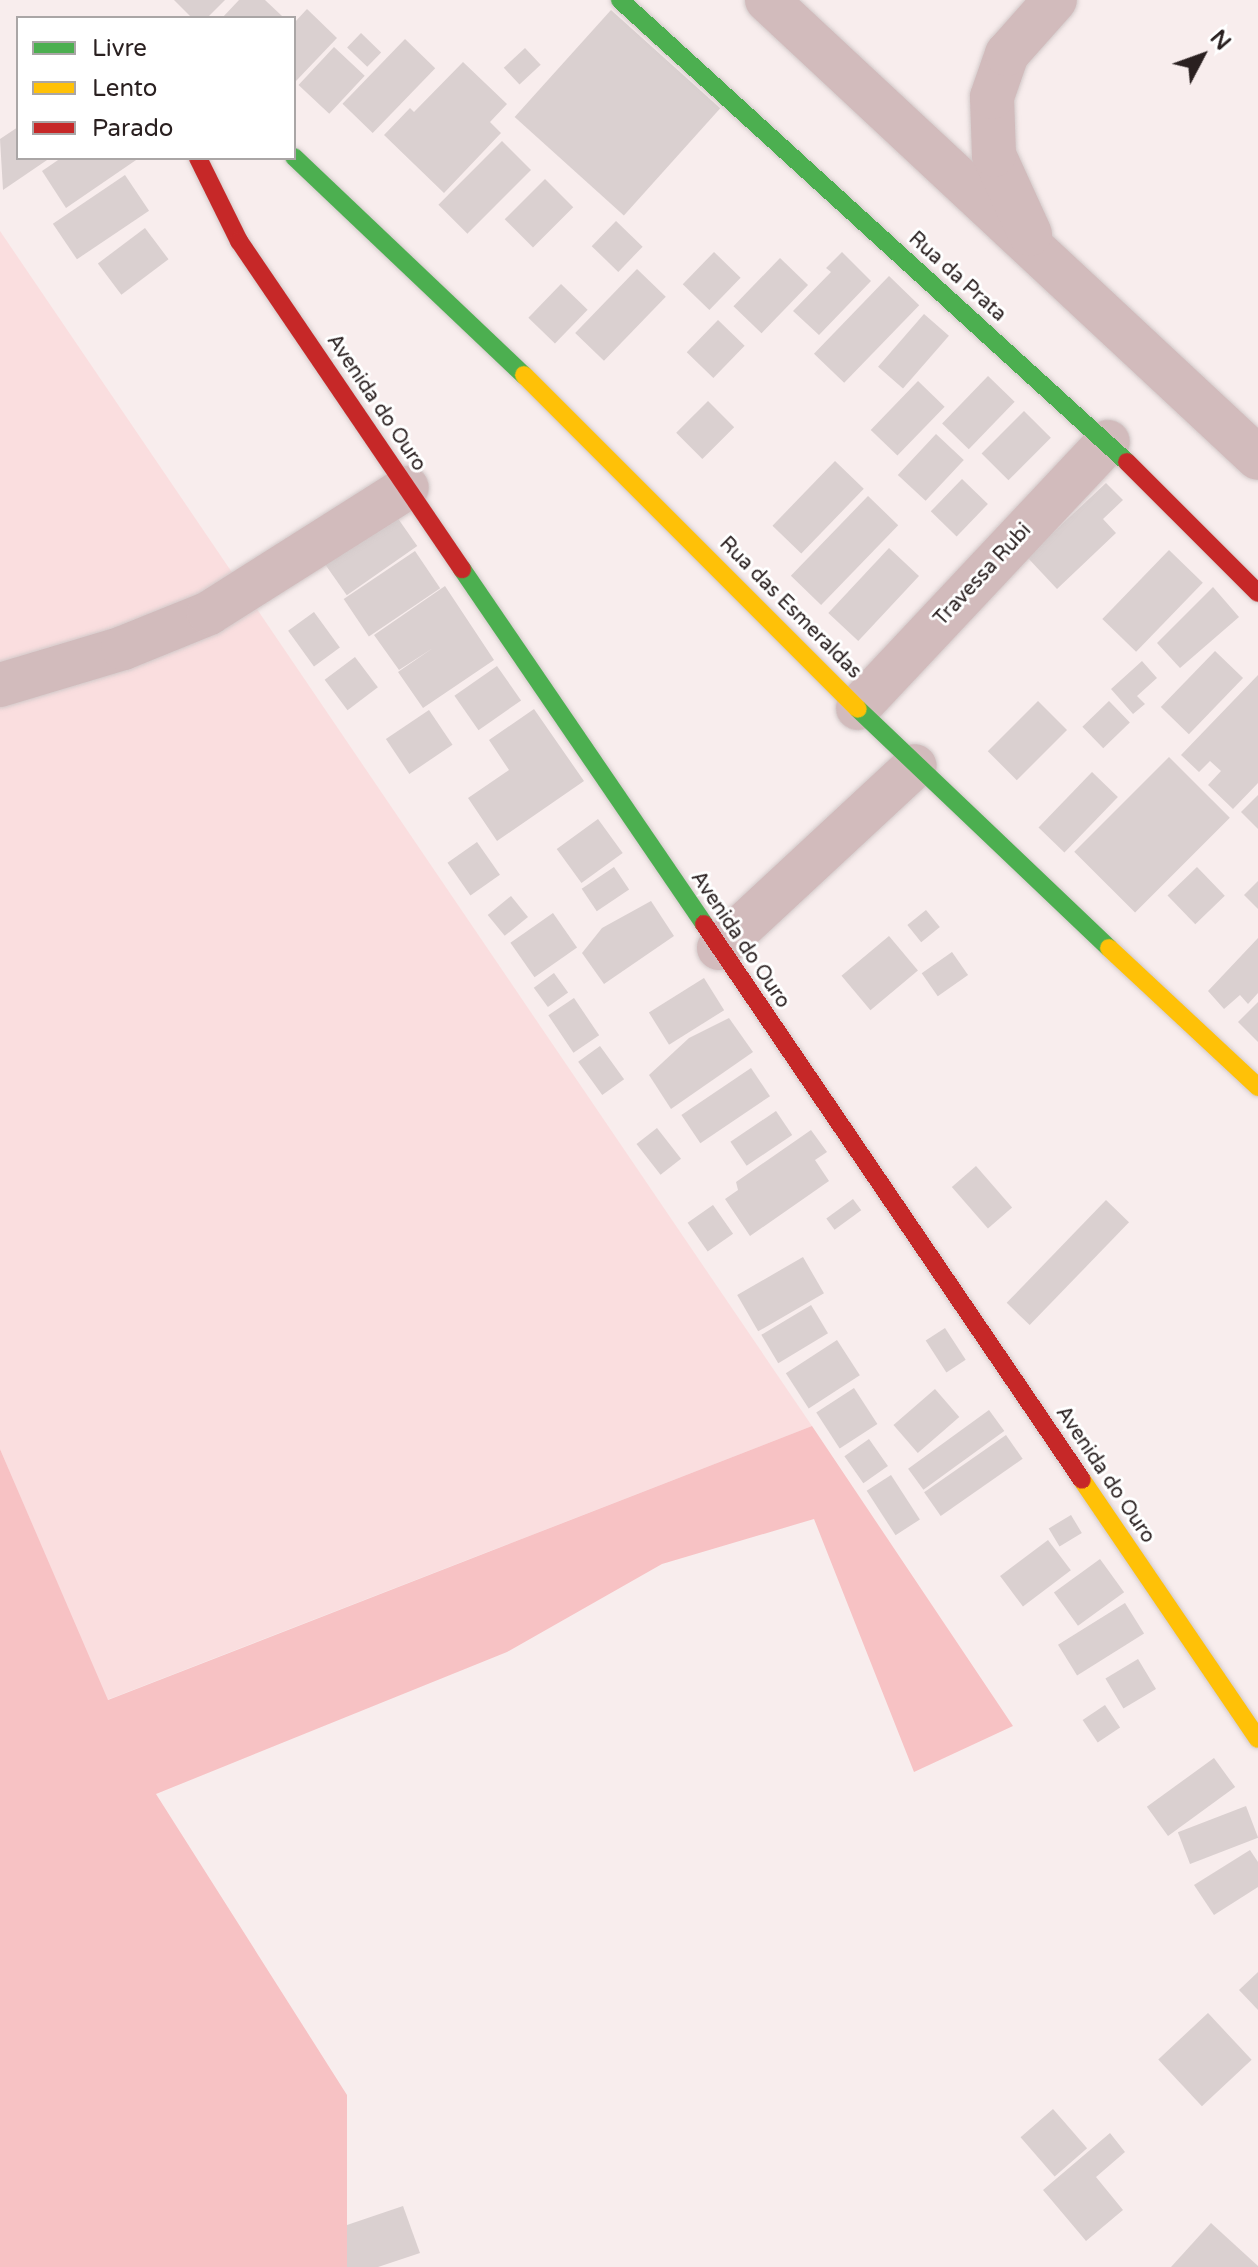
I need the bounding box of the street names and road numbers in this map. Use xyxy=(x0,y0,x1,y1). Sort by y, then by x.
street label: Rua da Prata xyxy=(903,227,1011,327)
street label: Avenida do Ouro xyxy=(321,330,431,476)
street label: Travessa Rubi xyxy=(930,519,1036,631)
street label: Rua das Esmeraldas xyxy=(714,532,866,684)
street label: Avenida do Ouro xyxy=(685,867,795,1013)
street label: Avenida do Ouro xyxy=(1050,1402,1160,1548)

